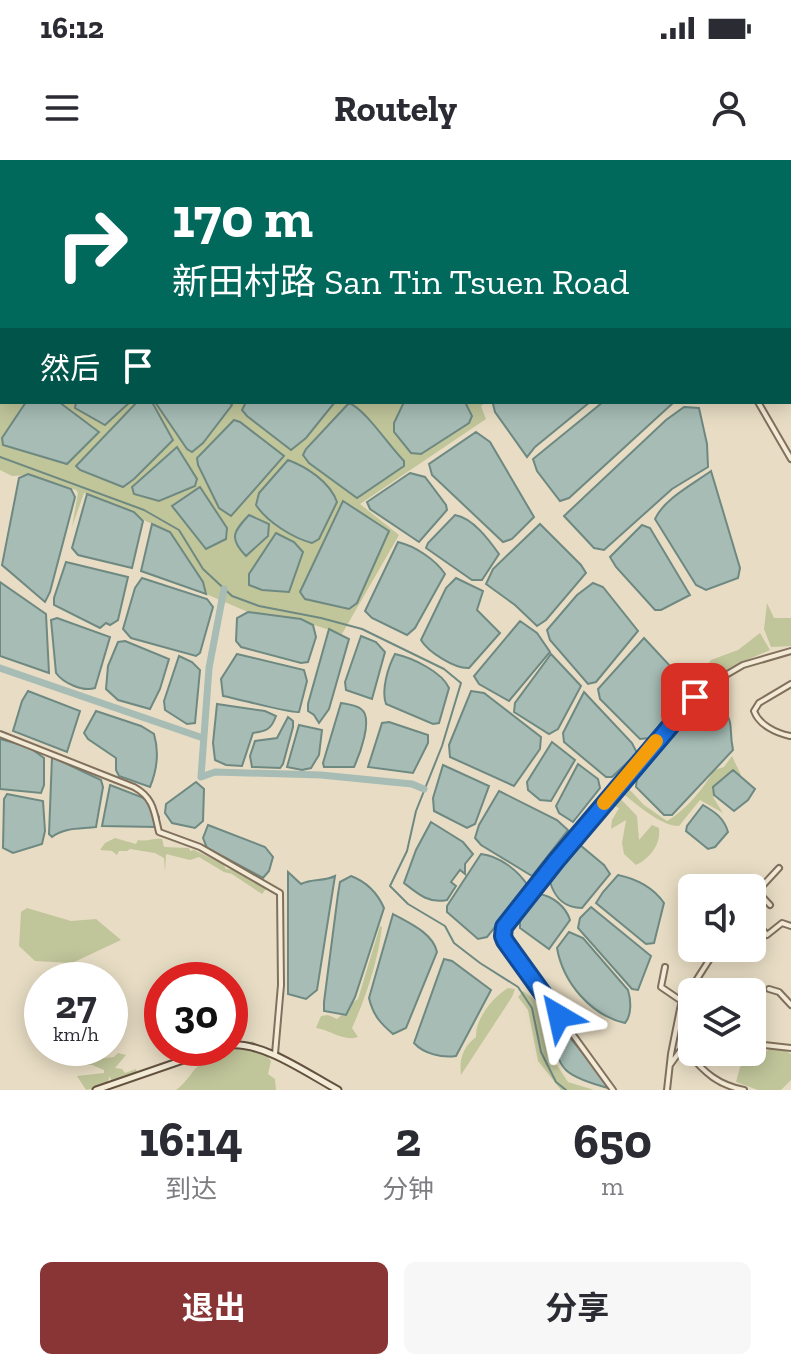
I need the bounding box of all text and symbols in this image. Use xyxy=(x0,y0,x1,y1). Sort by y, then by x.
text: 16:12 xyxy=(40,10,104,46)
icon: menu xyxy=(40,86,84,130)
icon: person xyxy=(707,86,751,130)
text: Routely xyxy=(334,87,457,130)
text: 170 m xyxy=(172,184,313,251)
icon: right xyxy=(40,192,144,296)
text: 新田村路 San Tin Tsuen Road xyxy=(172,260,629,303)
icon: arrive xyxy=(116,344,160,388)
text: 然后 xyxy=(40,351,100,387)
pin xyxy=(661,663,729,731)
icon: arrive xyxy=(673,675,717,719)
map controls xyxy=(678,874,766,1066)
button: sound xyxy=(678,874,766,962)
speed limit sign: 30 xyxy=(144,962,248,1066)
position arrow xyxy=(517,974,601,1058)
button: layers xyxy=(678,978,766,1066)
text: 27 xyxy=(55,980,97,1028)
text: km/h xyxy=(53,1022,99,1046)
text: 16:14 xyxy=(139,1111,243,1168)
text: 2 xyxy=(395,1111,421,1168)
text: 650 xyxy=(573,1113,652,1170)
text: m xyxy=(601,1170,624,1202)
text: 到达 xyxy=(165,1173,217,1205)
text: 分钟 xyxy=(382,1173,434,1205)
button: 退出 xyxy=(40,1262,388,1354)
button: 分享 xyxy=(404,1262,751,1354)

